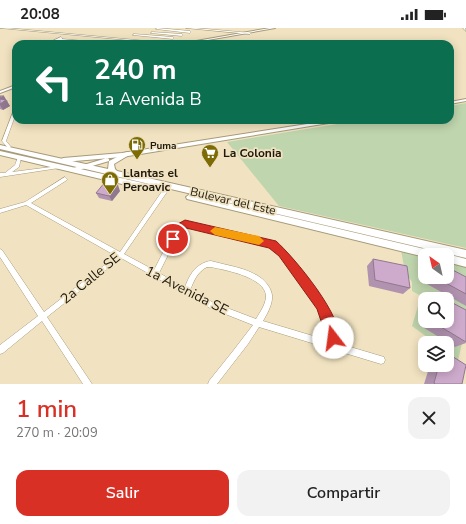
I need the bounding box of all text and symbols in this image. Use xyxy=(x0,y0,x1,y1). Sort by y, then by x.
text: 20:08 xyxy=(20,4,60,24)
text: 240 m xyxy=(94,51,177,89)
icon: left xyxy=(28,56,80,108)
text: 1a Avenida B xyxy=(94,87,202,111)
fuel station icon: Puma xyxy=(127,135,147,160)
place label: Puma xyxy=(150,139,176,153)
supermarket icon: La Colonia xyxy=(200,143,220,168)
place label: La Colonia xyxy=(223,145,282,161)
place label: Llantas el Peroavic xyxy=(123,165,178,195)
shop icon: Llantas el Peroavic xyxy=(100,170,120,195)
street label: Bulevar del Este xyxy=(189,183,277,219)
pin xyxy=(156,222,190,256)
icon: arrive xyxy=(162,228,184,250)
street label: 2a Calle SE xyxy=(56,248,124,308)
north arrow xyxy=(418,248,454,284)
map controls xyxy=(418,248,454,372)
street label: 1a Avenida SE xyxy=(142,261,232,320)
button: search xyxy=(418,292,454,328)
position arrow xyxy=(312,317,354,359)
button: layers xyxy=(418,336,454,372)
text: 1 min xyxy=(16,393,77,425)
button: close xyxy=(408,397,450,439)
text: 270 m · 20:09 xyxy=(16,424,98,442)
button: Salir xyxy=(16,470,229,516)
button: Compartir xyxy=(237,470,450,516)

